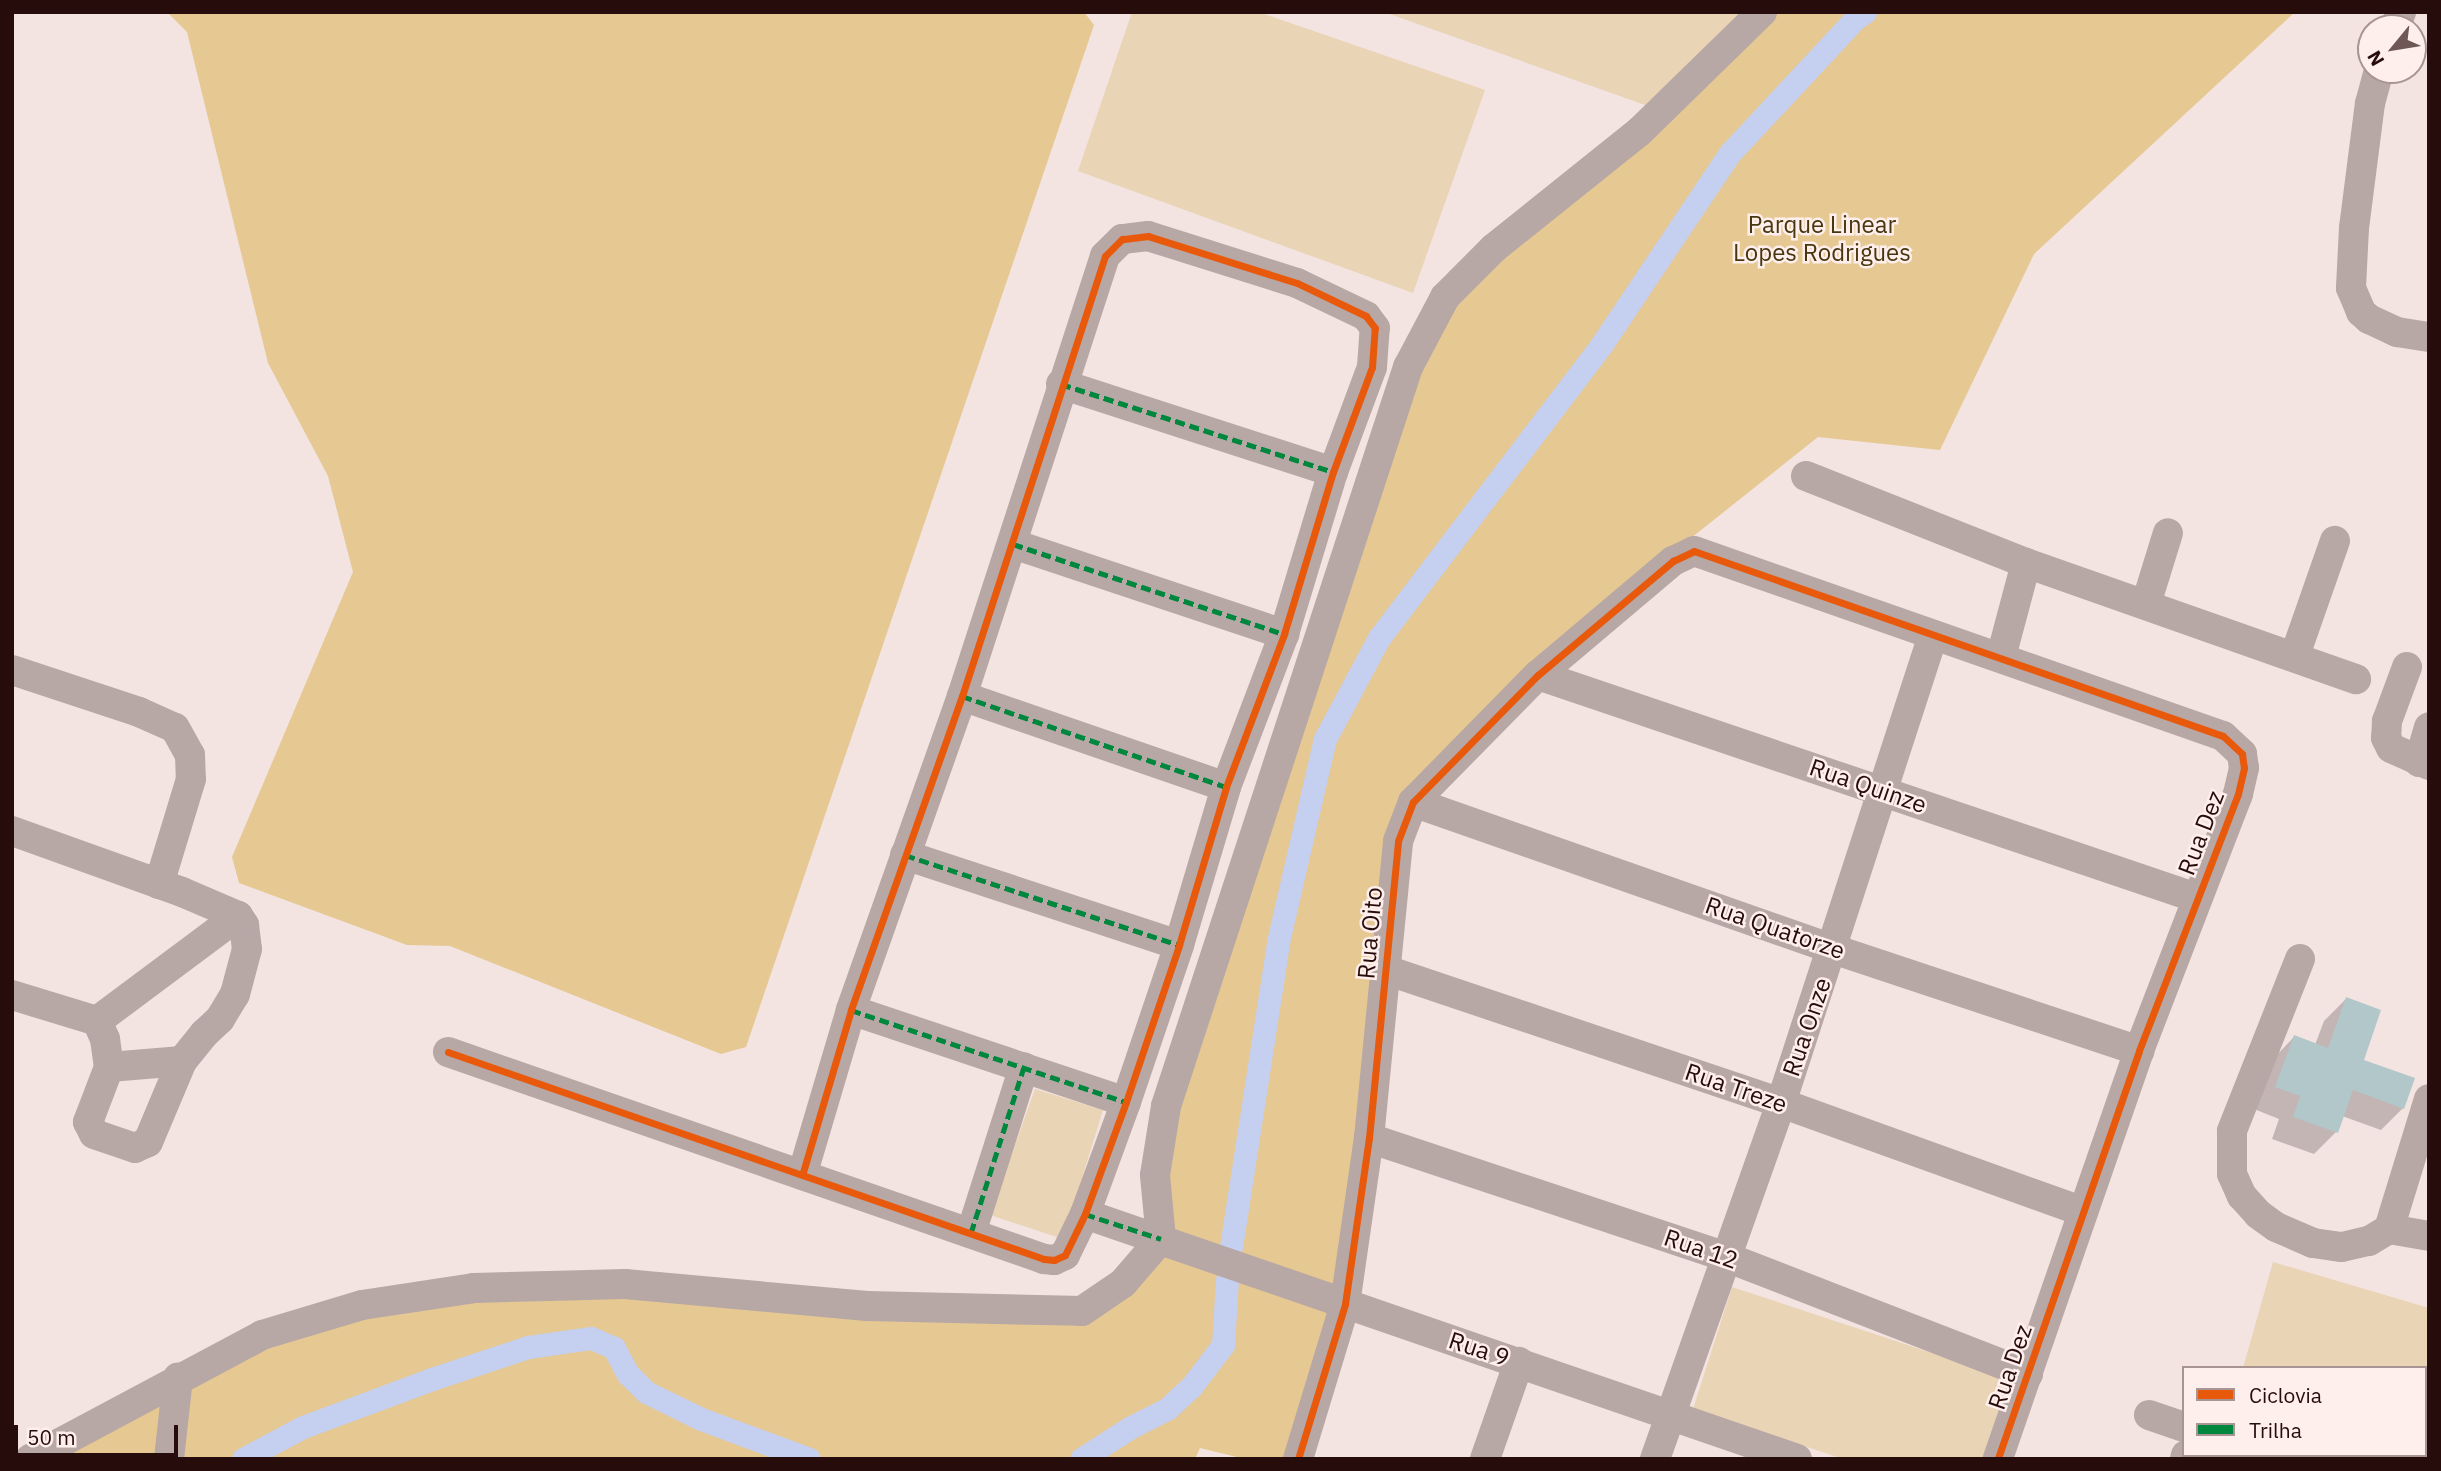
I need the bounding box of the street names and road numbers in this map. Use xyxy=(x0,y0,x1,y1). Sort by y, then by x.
street label: Rua Quinze xyxy=(1806,753,1930,819)
street label: Rua Dez xyxy=(2172,787,2230,879)
street label: Rua Oito xyxy=(1352,886,1388,980)
street label: Rua Quatorze xyxy=(1701,891,1849,965)
street label: Rua Onze xyxy=(1777,974,1837,1080)
street label: Rua Treze xyxy=(1681,1057,1791,1119)
street label: Rua 12 xyxy=(1660,1223,1742,1275)
street label: Rua Dez xyxy=(1982,1321,2038,1413)
street label: Rua 9 xyxy=(1445,1326,1513,1372)

